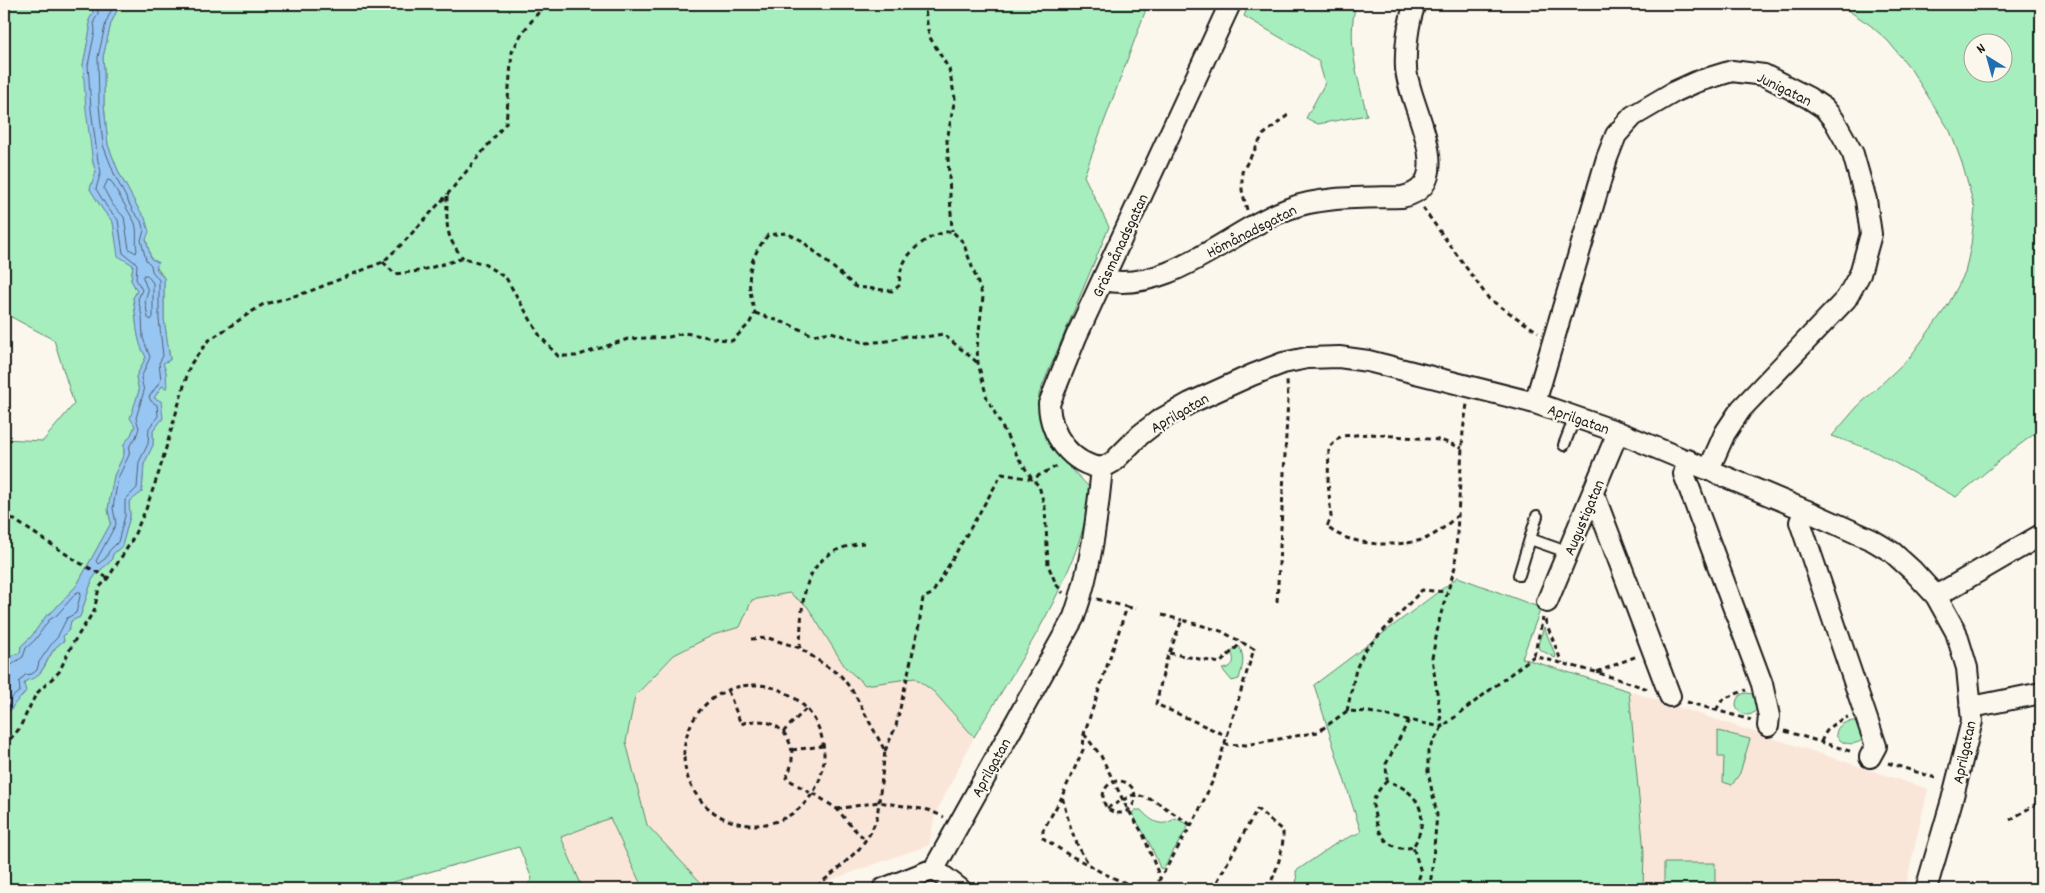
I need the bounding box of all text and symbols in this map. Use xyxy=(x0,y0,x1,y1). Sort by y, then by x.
north arrow xyxy=(1962,32,2012,82)
text: N xyxy=(1973,39,1990,59)
street label: Junigatan xyxy=(1753,67,1815,113)
street label: Gräsmånadsgatan xyxy=(1087,190,1155,302)
street label: Hömånadsgatan xyxy=(1203,200,1301,265)
street label: Aprilgatan xyxy=(1147,388,1214,440)
street label: Aprilgatan xyxy=(1544,399,1612,442)
street label: Augustigatan xyxy=(1559,476,1612,559)
street label: Aprilgatan xyxy=(1948,719,1983,786)
street label: Aprilgatan xyxy=(967,735,1018,802)

